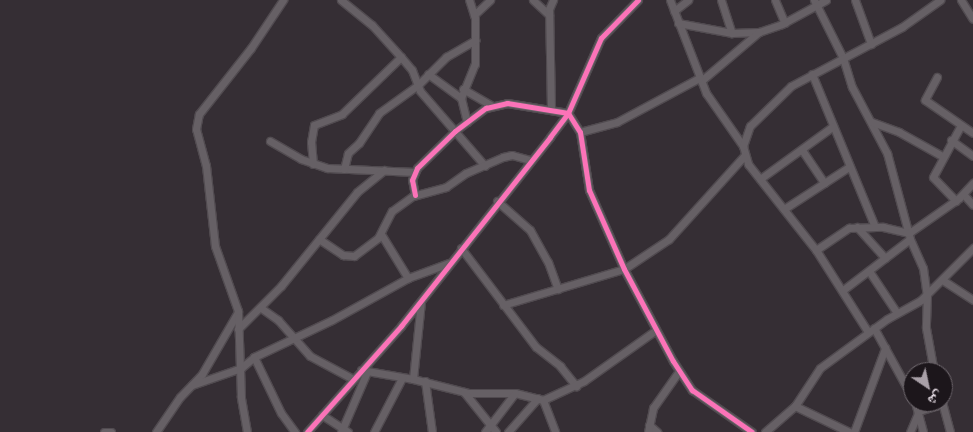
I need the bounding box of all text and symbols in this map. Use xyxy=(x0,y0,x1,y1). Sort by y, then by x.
north arrow xyxy=(903,362,953,412)
text: ش xyxy=(925,387,947,410)

